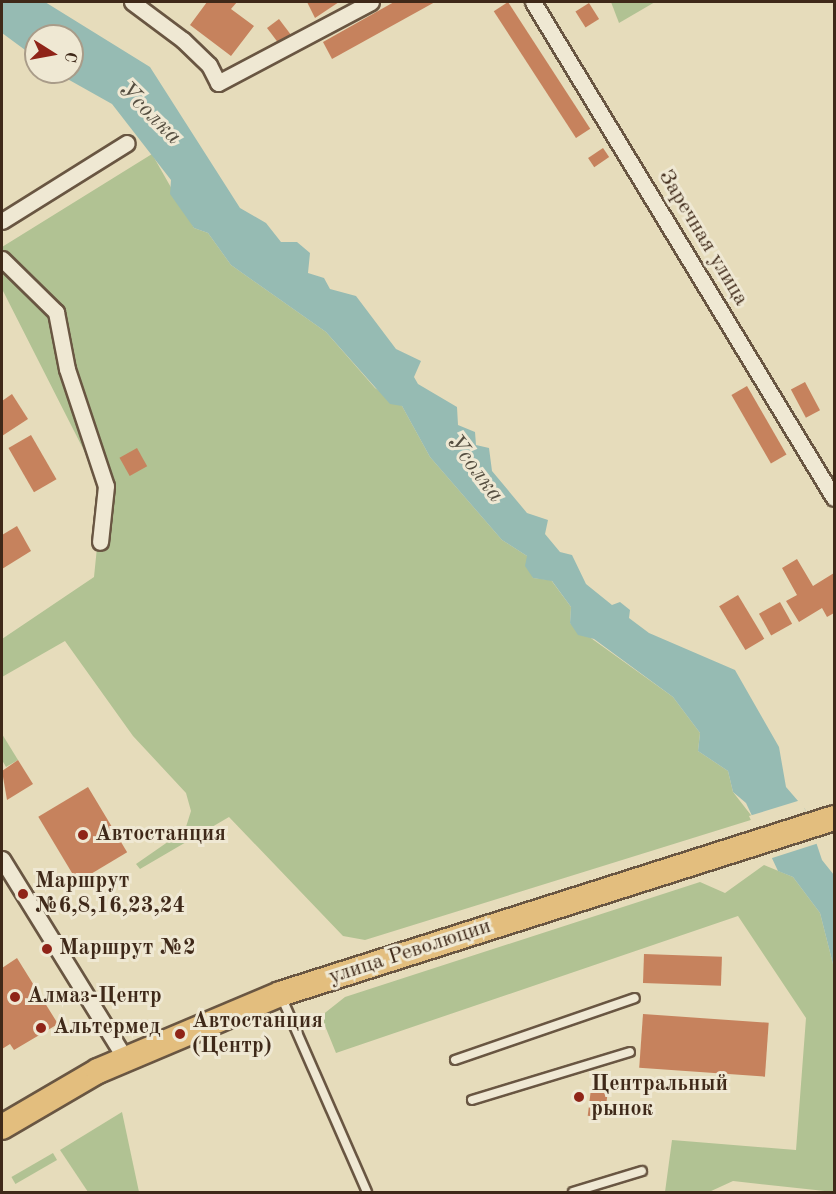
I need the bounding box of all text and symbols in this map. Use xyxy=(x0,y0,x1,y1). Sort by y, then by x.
north arrow xyxy=(24,24,84,84)
text: С xyxy=(61,50,79,64)
water label: Усолка xyxy=(111,76,187,152)
street label: Заречная улица xyxy=(652,165,754,311)
water label: Усолка xyxy=(439,429,509,509)
place label: Автостанция xyxy=(95,822,226,848)
marker: Автостанция xyxy=(76,828,90,842)
place label: Маршрут №6,8,16,23,24 xyxy=(35,868,185,920)
marker: Маршрут №6,8,16,23,24 xyxy=(16,887,30,901)
street label: улица Революции xyxy=(325,913,495,991)
place label: Маршрут №2 xyxy=(59,936,196,962)
marker: Маршрут №2 xyxy=(40,942,54,956)
place label: Алмаз-Центр xyxy=(27,984,162,1010)
marker: Алмаз-Центр xyxy=(8,990,22,1004)
place label: Автостанция (Центр) xyxy=(192,1008,323,1060)
place label: Альтермед xyxy=(53,1015,161,1041)
marker: Альтермед xyxy=(34,1021,48,1035)
marker: Автостанция (Центр) xyxy=(173,1027,187,1041)
place label: Центральный рынок xyxy=(591,1071,728,1122)
marker: Центральный рынок xyxy=(572,1090,586,1104)

